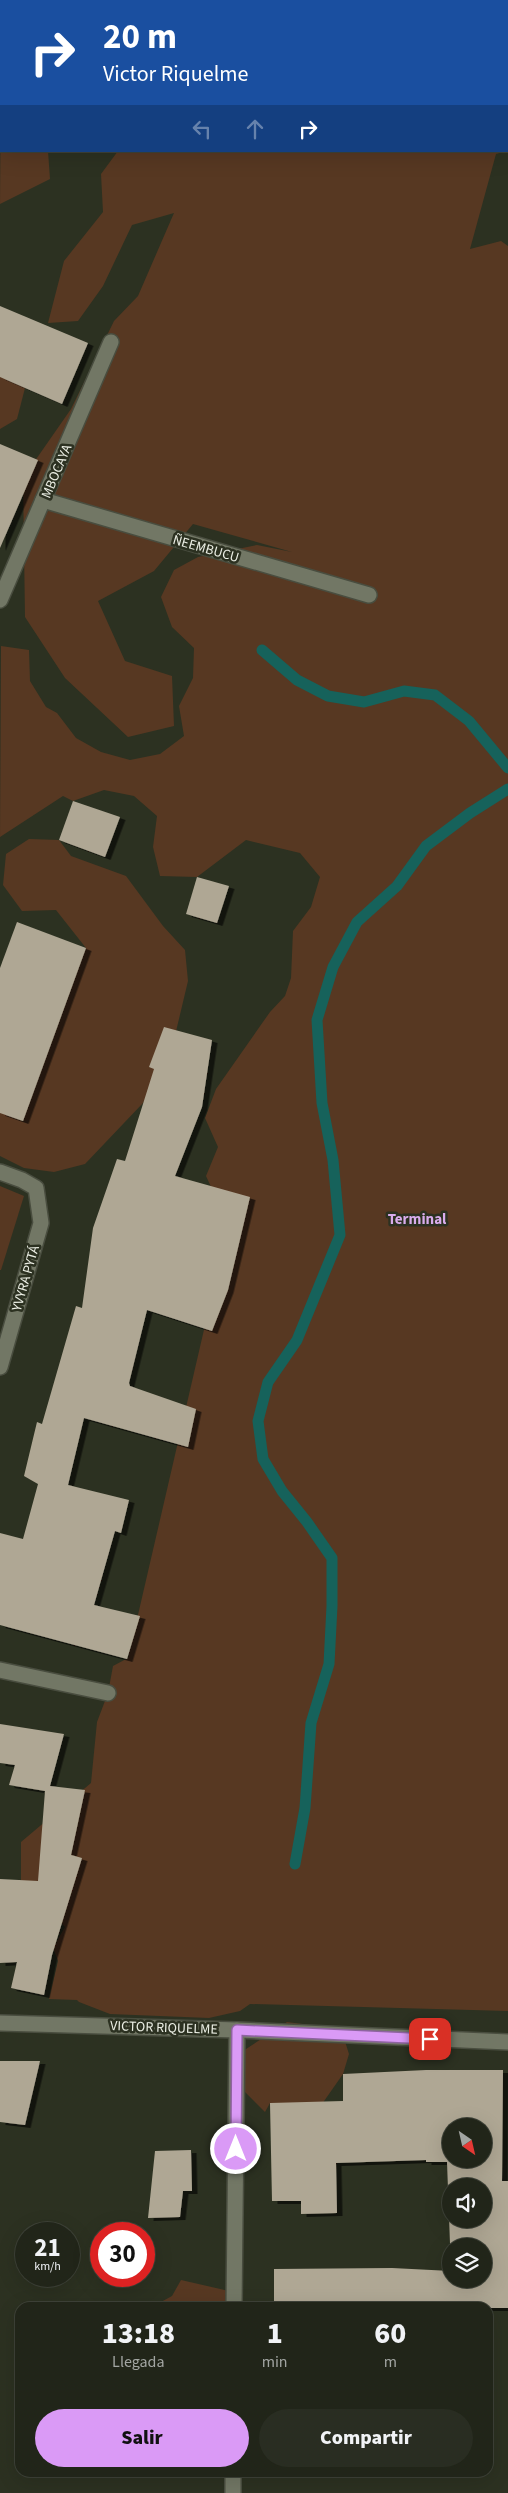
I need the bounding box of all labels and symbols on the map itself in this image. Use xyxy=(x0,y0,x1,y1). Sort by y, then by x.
street label: MBOCAYA xyxy=(37,441,77,502)
street label: ÑEEMBUCU xyxy=(170,530,241,568)
district label: Terminal xyxy=(388,1209,447,1230)
street label: YVYRA PYTÁ xyxy=(7,1243,45,1315)
street label: VICTOR RIQUELME xyxy=(110,2016,218,2040)
pin xyxy=(409,2018,451,2060)
north arrow xyxy=(442,2118,492,2168)
position arrow xyxy=(209,2122,261,2174)
speed limit sign: 30 xyxy=(90,2222,155,2287)

